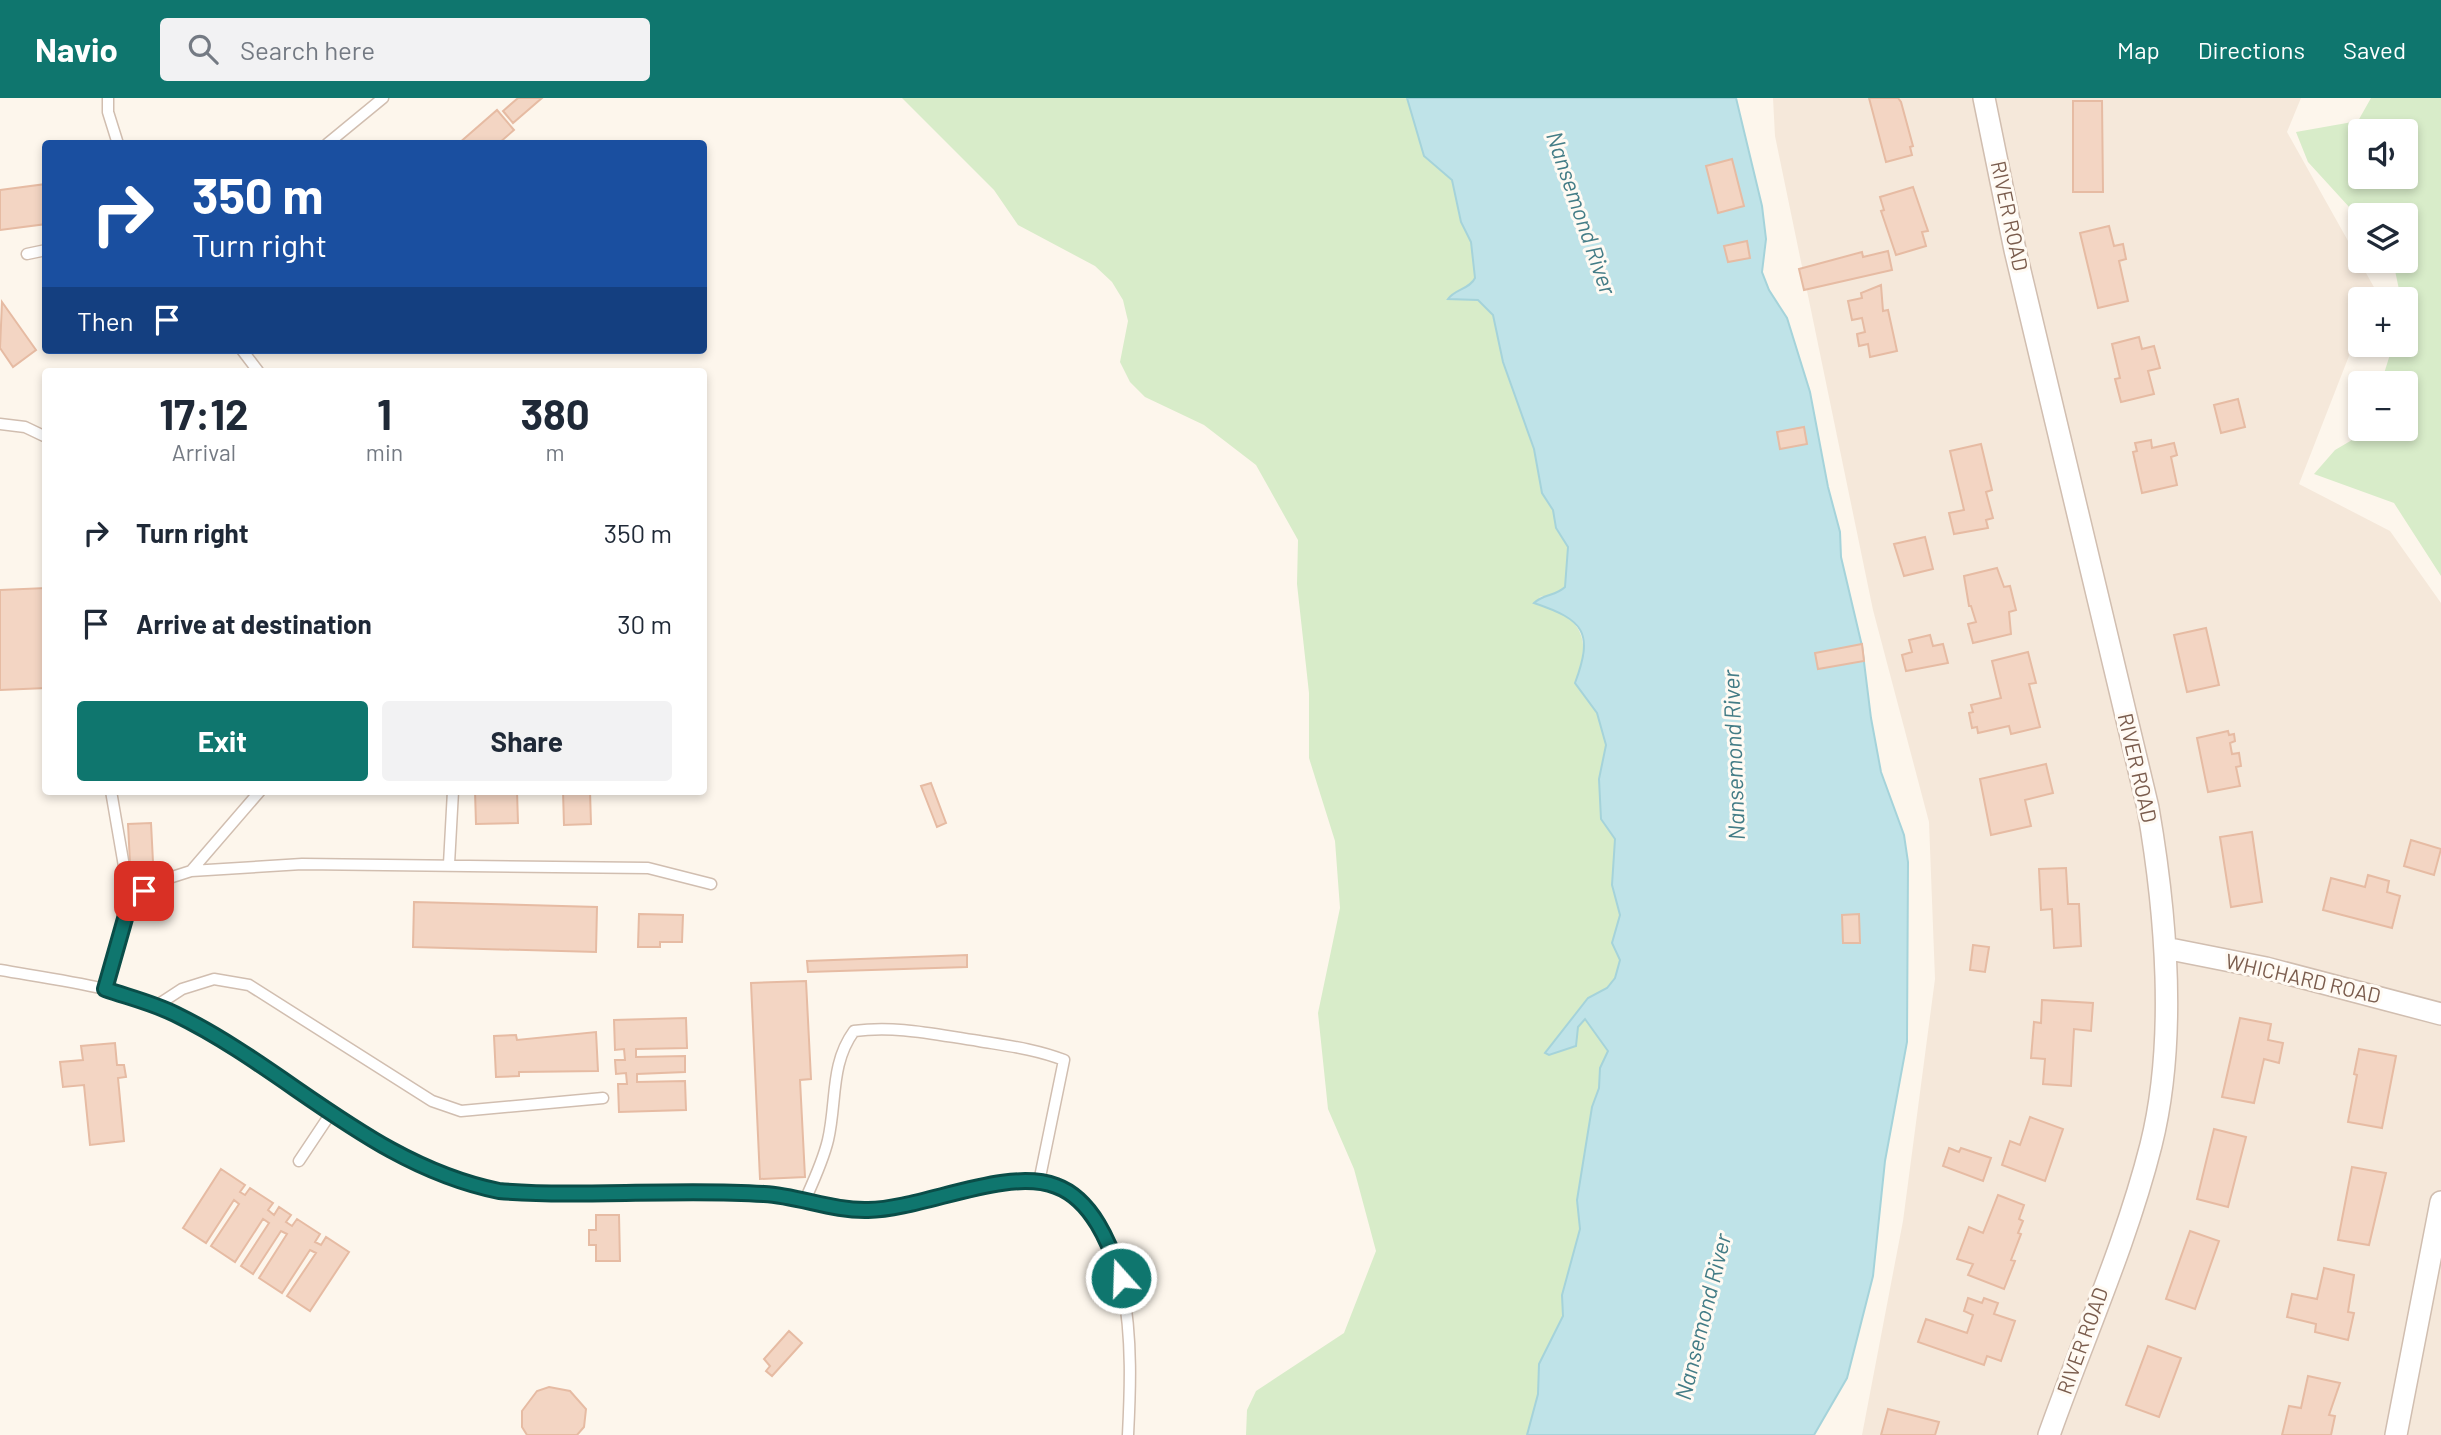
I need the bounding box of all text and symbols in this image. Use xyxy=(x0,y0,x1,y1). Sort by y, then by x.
search box xyxy=(160,18,650,81)
text: Navio xyxy=(35,29,118,69)
icon: search xyxy=(184,30,222,68)
text: Search here xyxy=(240,34,375,65)
text: Map xyxy=(2117,35,2160,64)
text: Directions xyxy=(2198,35,2305,64)
text: Saved xyxy=(2343,35,2406,64)
map controls xyxy=(2348,119,2418,441)
button: sound xyxy=(2348,119,2418,189)
water label: Nansemond River xyxy=(1541,128,1623,299)
street label: RIVER ROAD xyxy=(1987,158,2034,273)
text: 350 m xyxy=(192,165,324,224)
icon: right xyxy=(77,168,168,259)
button: layers xyxy=(2348,203,2418,273)
text: Turn right xyxy=(192,225,327,263)
button: + xyxy=(2348,287,2418,357)
icon: arrive xyxy=(148,301,186,339)
text: Then xyxy=(77,305,134,336)
button: − xyxy=(2348,371,2418,441)
text: 17:12 xyxy=(159,388,249,438)
text: 1 xyxy=(377,388,392,438)
text: 380 xyxy=(520,388,590,438)
text: Arrival xyxy=(172,438,236,466)
text: min xyxy=(366,438,403,466)
text: m xyxy=(546,438,565,466)
icon: right xyxy=(77,514,115,552)
text: Turn right xyxy=(136,517,249,548)
text: 350 m xyxy=(604,517,672,548)
icon: arrive xyxy=(77,605,115,643)
text: Arrive at destination xyxy=(136,608,372,639)
text: 30 m xyxy=(617,608,672,639)
water label: Nansemond River xyxy=(1716,668,1750,841)
button: Exit xyxy=(77,701,368,781)
button: Share xyxy=(382,701,672,781)
street label: RIVER ROAD xyxy=(2114,710,2163,825)
pin xyxy=(114,861,174,921)
icon: arrive xyxy=(125,872,163,910)
street label: WHICHARD ROAD xyxy=(2223,948,2383,1008)
water label: Nansemond River xyxy=(1668,1230,1736,1403)
position arrow xyxy=(1084,1241,1158,1315)
street label: RIVER ROAD xyxy=(2051,1284,2112,1397)

